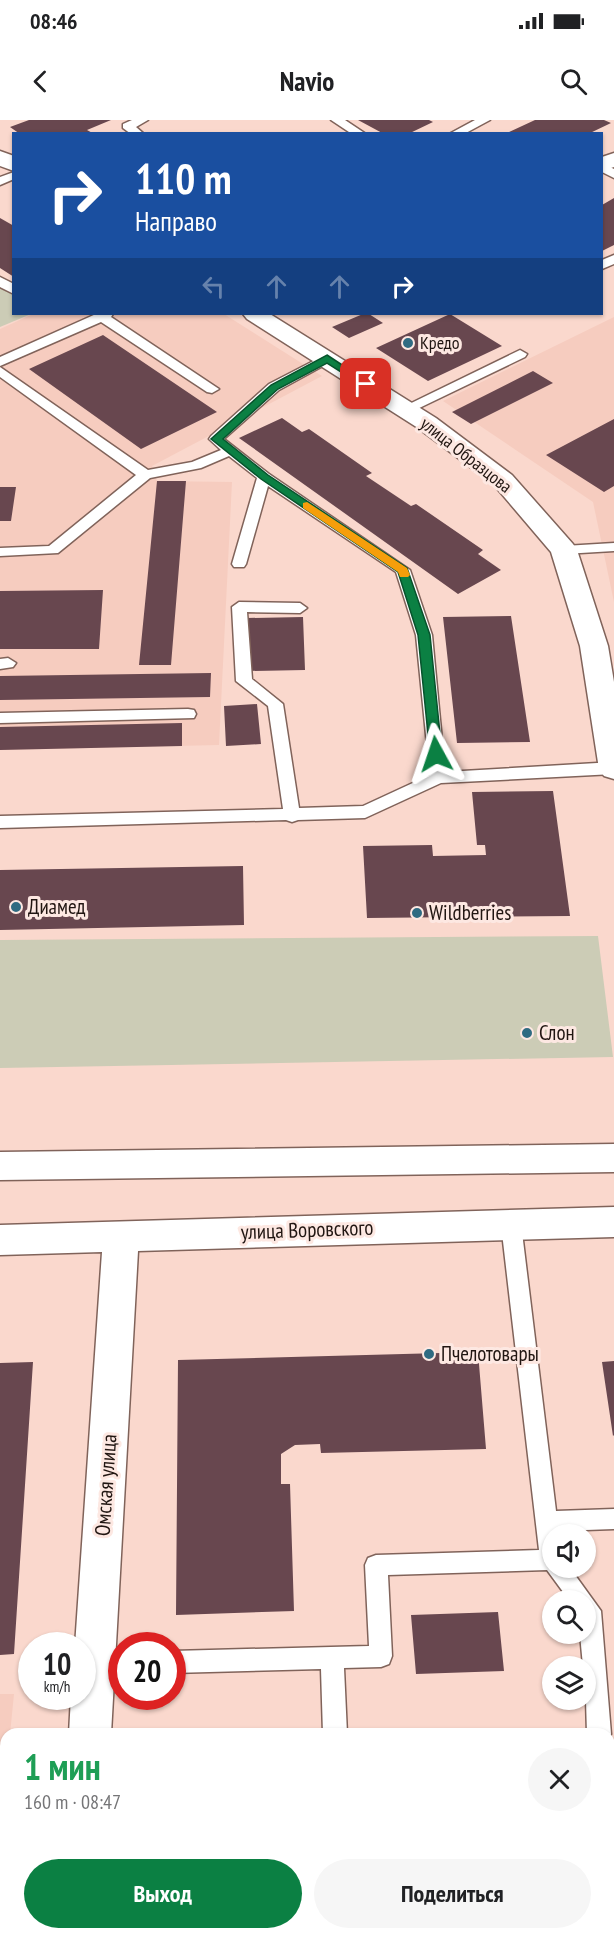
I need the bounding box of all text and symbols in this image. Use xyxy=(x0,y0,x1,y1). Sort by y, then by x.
text: 08:46 xyxy=(30,7,78,35)
text: Navio xyxy=(280,64,334,98)
icon: back xyxy=(24,65,57,98)
icon: search xyxy=(557,65,590,98)
text: 110 m xyxy=(135,151,232,206)
icon: right xyxy=(36,156,114,234)
text: Направо xyxy=(135,204,217,238)
icon: left xyxy=(197,270,230,303)
icon: ahead xyxy=(260,270,293,303)
icon: ahead xyxy=(323,270,356,303)
icon: right xyxy=(386,270,419,303)
place label: Кредо xyxy=(420,331,460,354)
marker: Кредо xyxy=(401,336,415,350)
pin xyxy=(340,358,391,409)
icon: arrive xyxy=(349,367,382,400)
street label: улица Образцова xyxy=(416,412,517,498)
position arrow xyxy=(404,722,468,786)
place label: Диамед xyxy=(28,893,86,920)
place label: Wildberries xyxy=(429,899,511,926)
marker: Диамед xyxy=(9,900,23,914)
marker: Wildberries xyxy=(410,906,424,920)
place label: Слон xyxy=(539,1019,575,1046)
marker: Слон xyxy=(520,1026,534,1040)
street label: улица Воровского xyxy=(240,1214,374,1245)
place label: Пчелотовары xyxy=(441,1340,539,1367)
marker: Пчелотовары xyxy=(422,1347,436,1361)
street label: Омская улица xyxy=(88,1433,123,1537)
map controls xyxy=(542,1524,596,1710)
button: sound xyxy=(542,1524,596,1578)
button: search xyxy=(542,1590,596,1644)
speed limit sign: 20 xyxy=(108,1632,186,1710)
text: 10 xyxy=(43,1644,71,1683)
button: layers xyxy=(542,1656,596,1710)
text: km/h xyxy=(44,1677,70,1696)
text: 1 мин xyxy=(24,1743,101,1790)
button: close xyxy=(528,1748,591,1811)
text: 160 m · 08:47 xyxy=(24,1789,121,1815)
button: Выход xyxy=(24,1859,302,1928)
button: Поделиться xyxy=(314,1859,591,1928)

